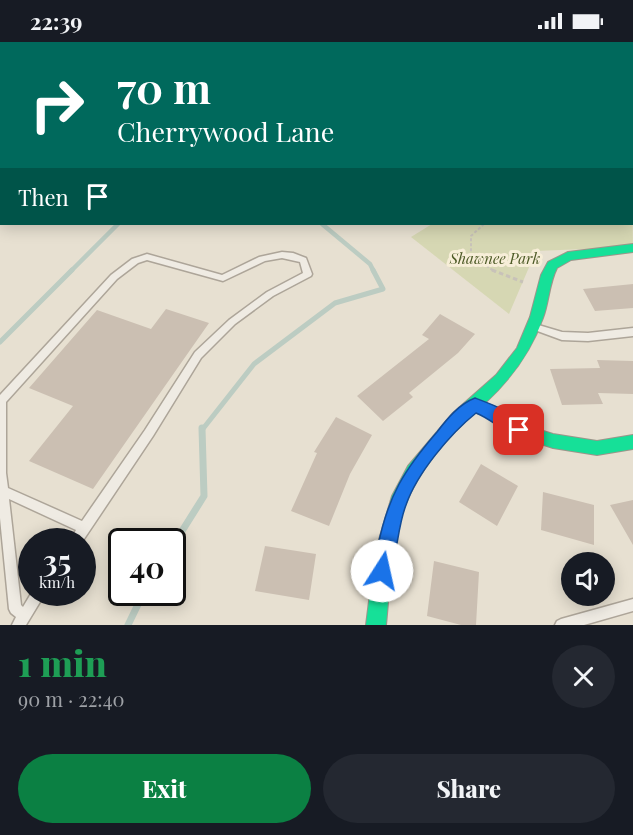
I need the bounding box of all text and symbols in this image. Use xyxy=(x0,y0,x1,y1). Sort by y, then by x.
text: 22:39 xyxy=(30,6,82,36)
text: 70 m xyxy=(117,59,211,115)
icon: right xyxy=(18,66,96,144)
text: Cherrywood Lane xyxy=(117,113,334,149)
icon: arrive xyxy=(81,180,114,213)
text: Then xyxy=(18,182,69,212)
park label: Shawnee Park xyxy=(449,248,541,268)
pin xyxy=(493,404,544,455)
icon: arrive xyxy=(502,413,535,446)
speed limit sign: 40 xyxy=(108,528,186,606)
position arrow xyxy=(350,539,414,603)
text: 35 xyxy=(43,540,71,580)
map controls xyxy=(561,552,615,606)
button: sound xyxy=(561,552,615,606)
text: km/h xyxy=(39,572,75,592)
text: 1 min xyxy=(18,638,107,686)
button: close xyxy=(552,645,615,708)
text: 90 m · 22:40 xyxy=(18,685,125,712)
button: Exit xyxy=(18,754,311,823)
button: Share xyxy=(323,754,615,823)

